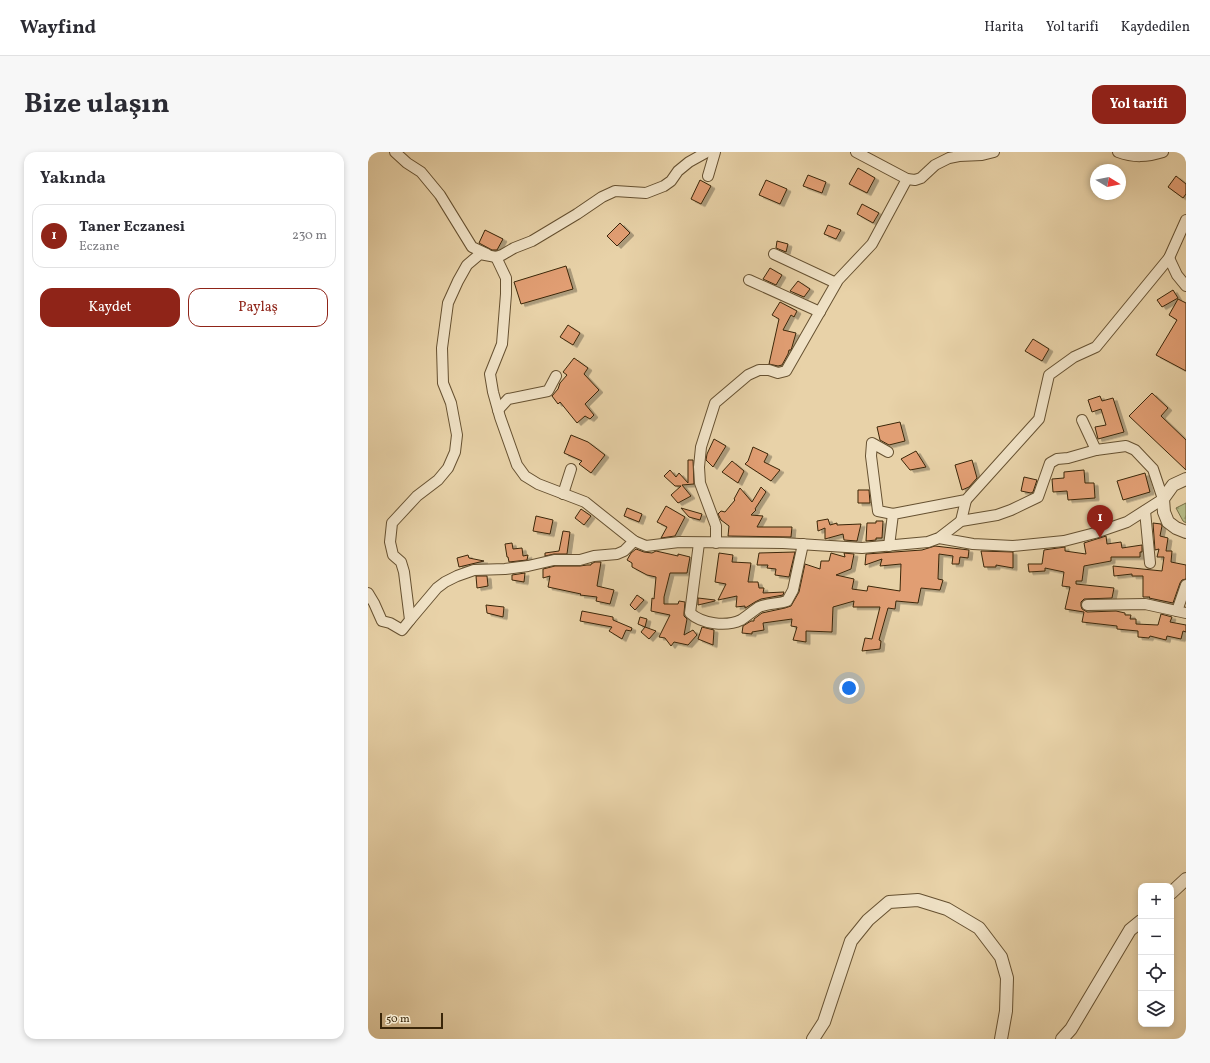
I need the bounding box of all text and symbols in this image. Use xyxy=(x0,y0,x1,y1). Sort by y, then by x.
text: Wayfind xyxy=(20,15,96,41)
text: Harita xyxy=(984,18,1024,37)
text: Yol tarifi xyxy=(1046,18,1099,37)
text: Kaydedilen xyxy=(1121,18,1190,37)
text: Bize ulaşın xyxy=(24,85,170,124)
button: Yol tarifi xyxy=(1092,85,1186,124)
north arrow xyxy=(1090,164,1126,200)
text: Yakında xyxy=(40,167,106,190)
text: Taner Eczanesi xyxy=(79,217,185,238)
text: 1 xyxy=(51,227,57,245)
text: 230 m xyxy=(292,227,327,245)
text: Eczane xyxy=(79,238,120,256)
button: Kaydet xyxy=(40,288,180,327)
button: Paylaş xyxy=(188,288,328,327)
pin: 1 xyxy=(1087,505,1113,538)
your location xyxy=(839,678,859,698)
map controls xyxy=(1138,883,1174,1027)
button: + xyxy=(1138,883,1174,919)
button: − xyxy=(1138,919,1174,955)
button: locate xyxy=(1138,955,1174,991)
button: layers xyxy=(1138,991,1174,1027)
scale bar xyxy=(380,1011,443,1030)
text: 50 m xyxy=(386,1012,410,1027)

